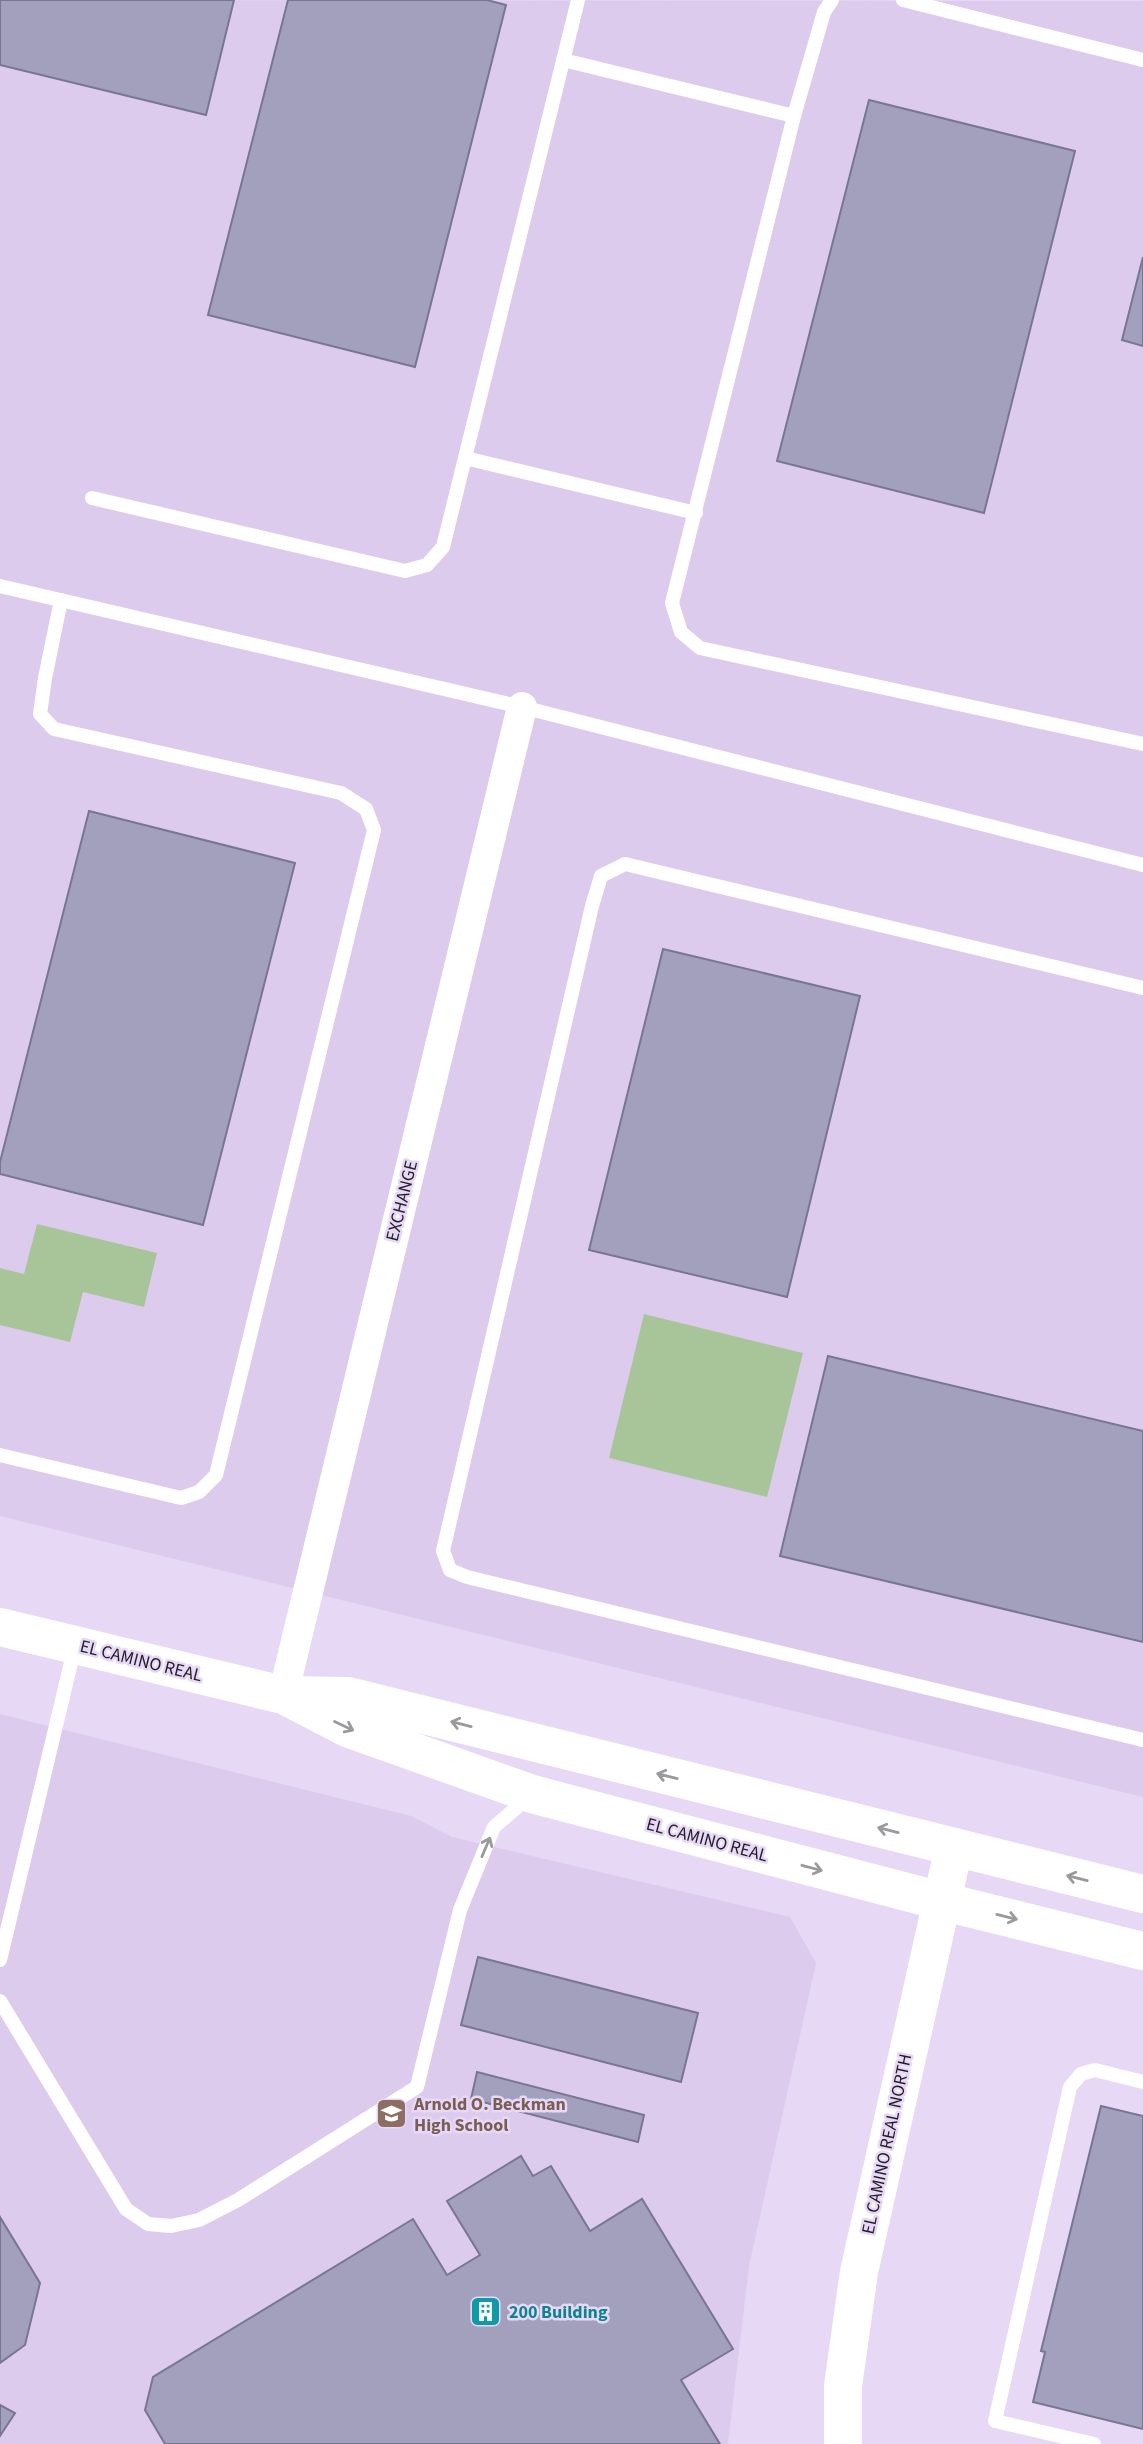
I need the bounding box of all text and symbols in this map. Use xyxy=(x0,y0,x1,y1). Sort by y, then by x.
street label: EXCHANGE xyxy=(380,1158,424,1244)
street label: EL CAMINO REAL xyxy=(77,1634,205,1688)
one-way arrow xyxy=(450,1717,473,1731)
one-way arrow xyxy=(333,1720,354,1733)
one-way arrow xyxy=(657,1769,679,1782)
street label: EL CAMINO REAL xyxy=(643,1812,771,1868)
one-way arrow xyxy=(877,1823,900,1836)
one-way arrow xyxy=(480,1836,493,1858)
one-way arrow xyxy=(800,1862,822,1875)
one-way arrow xyxy=(1066,1870,1089,1884)
one-way arrow xyxy=(995,1911,1018,1925)
street label: EL CAMINO REAL NORTH xyxy=(856,2052,918,2236)
place label: Arnold O. Beckman High School xyxy=(413,2092,566,2138)
school or university icon: Arnold O. Beckman High School xyxy=(374,2097,408,2131)
building icon: 200 Building xyxy=(469,2295,503,2329)
place label: 200 Building xyxy=(509,2300,608,2325)

